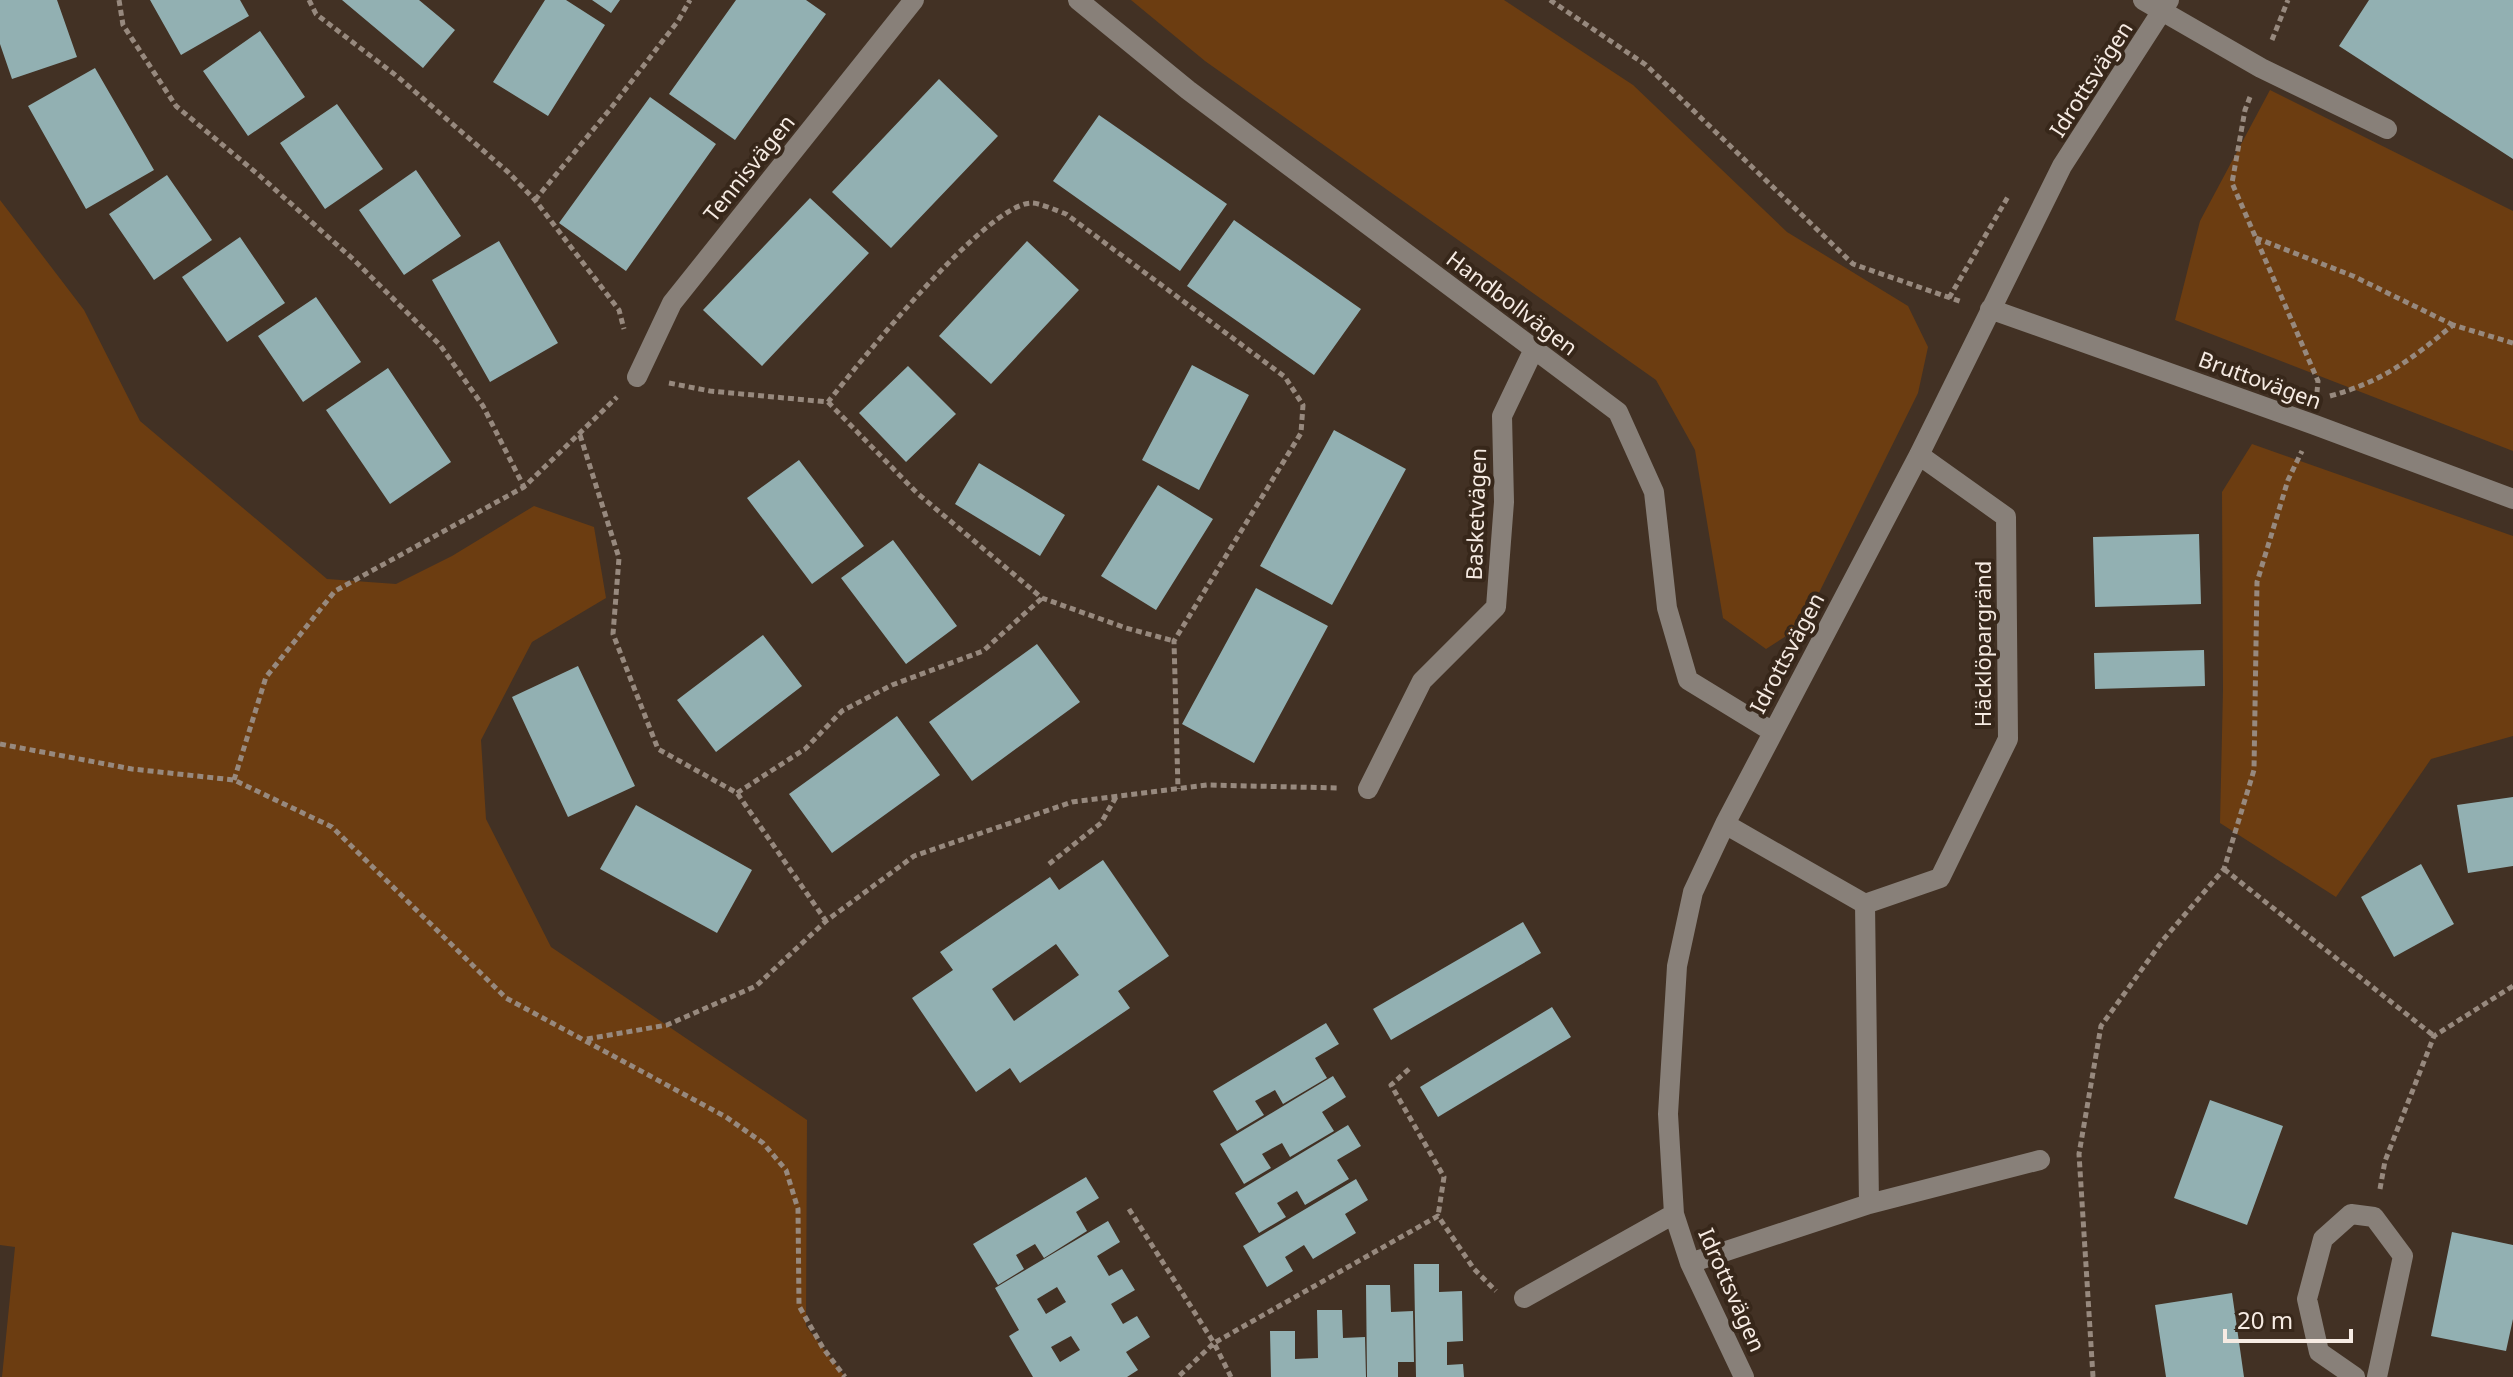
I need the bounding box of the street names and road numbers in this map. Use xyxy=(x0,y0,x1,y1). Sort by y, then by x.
street label: Idrottsvägen xyxy=(2042,15,2139,142)
street label: Tennisvägen xyxy=(696,108,801,227)
street label: Handbollvägen xyxy=(1441,243,1584,361)
street label: Bruttovägen xyxy=(2195,343,2326,415)
street label: Basketvägen xyxy=(1458,447,1492,581)
street label: Häcklöpargränd xyxy=(1967,561,1997,727)
street label: Idrottsvägen xyxy=(1742,587,1830,718)
street label: Idrottsvägen xyxy=(1692,1223,1774,1356)

